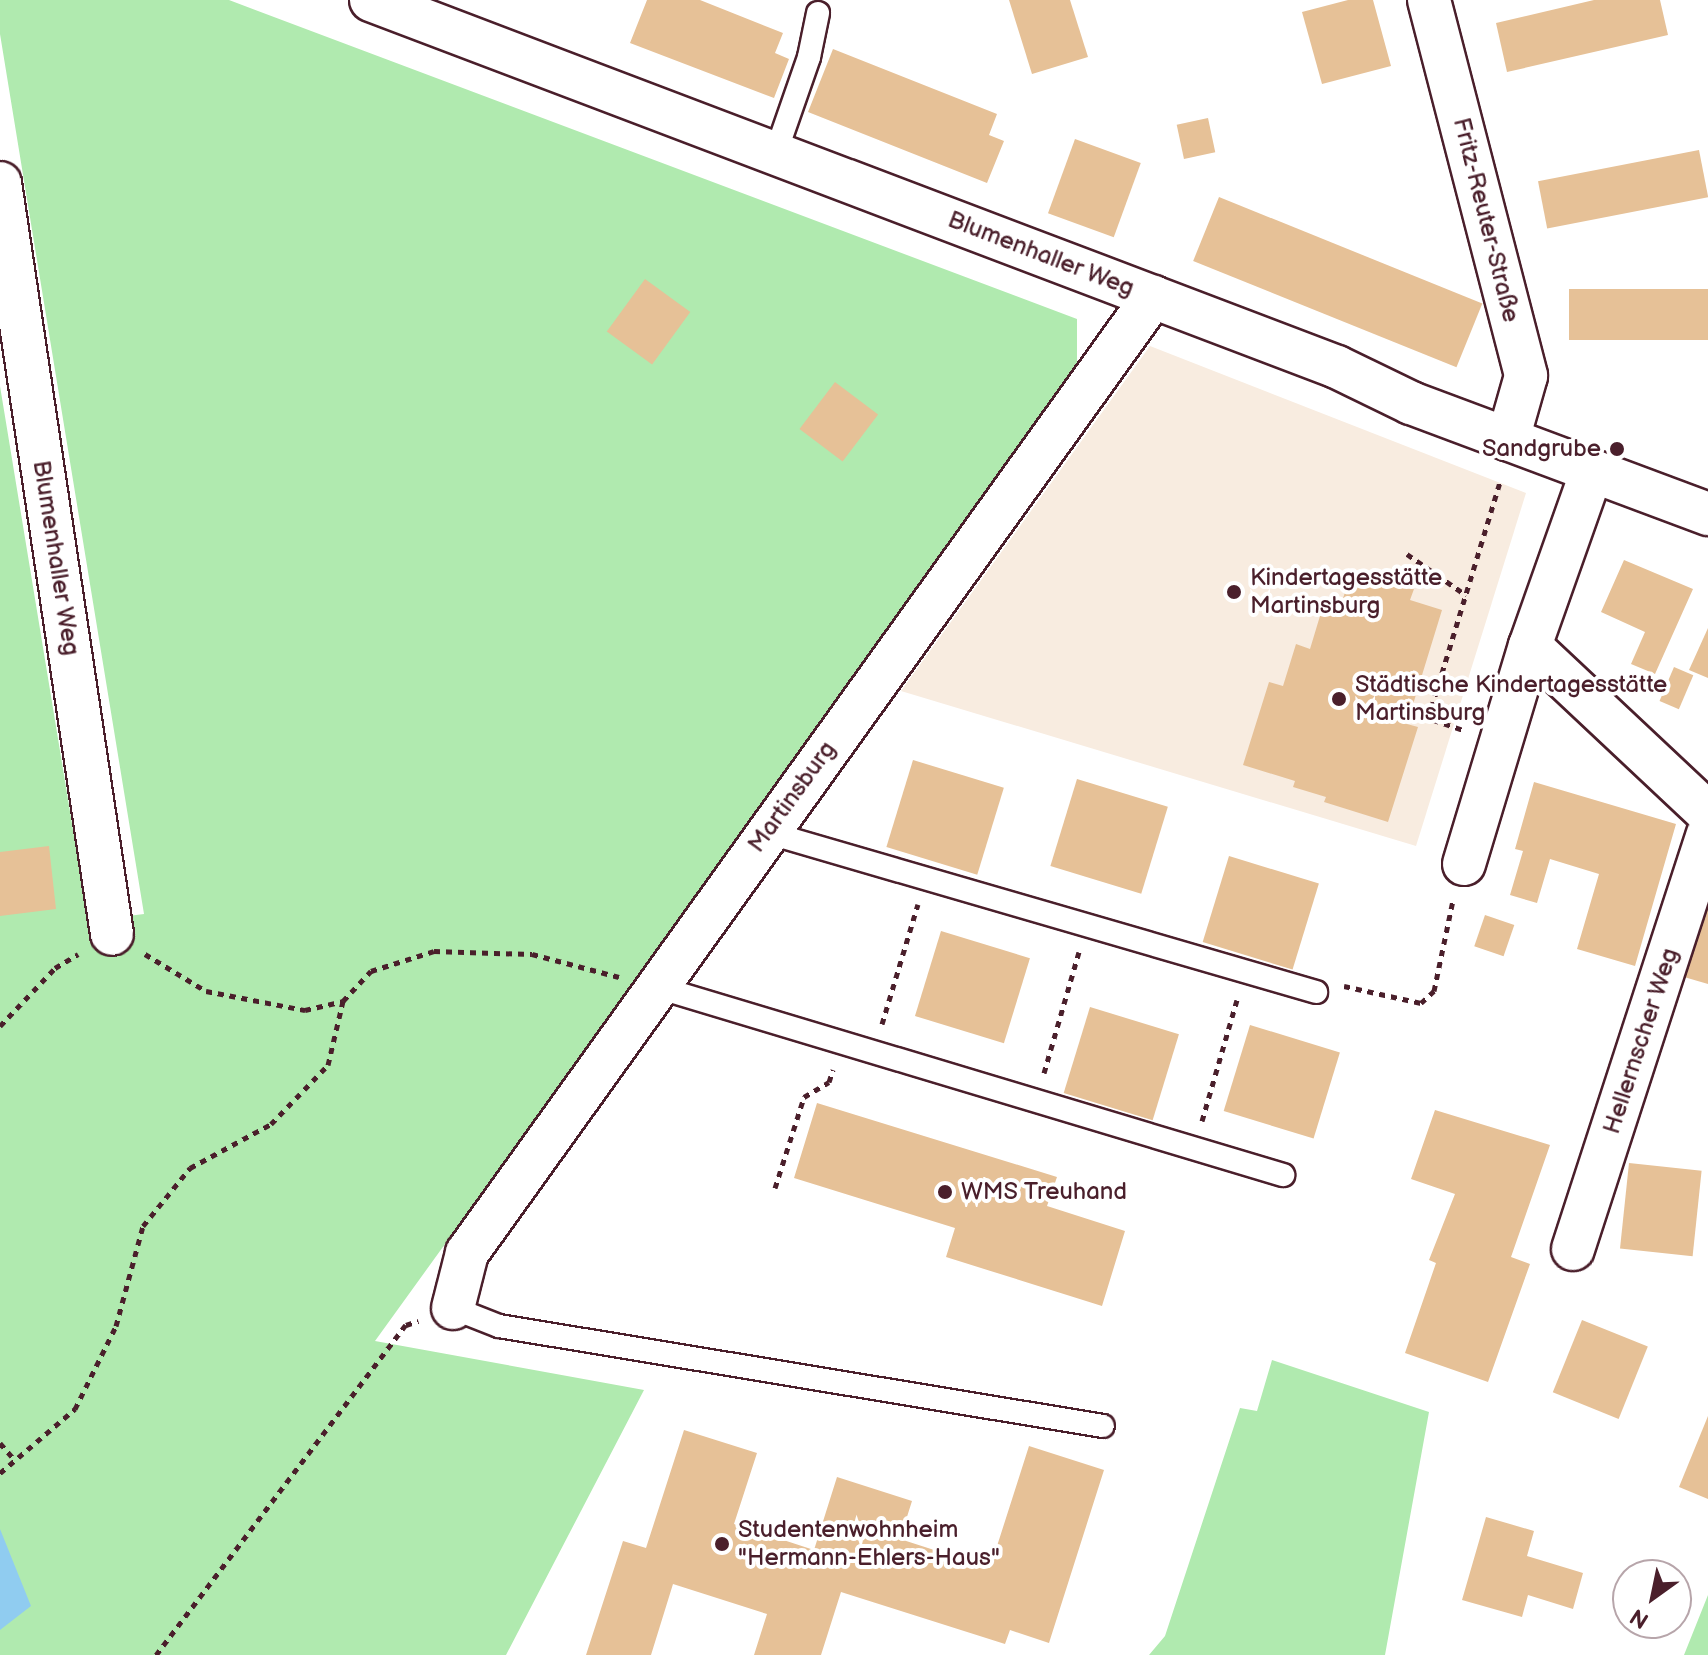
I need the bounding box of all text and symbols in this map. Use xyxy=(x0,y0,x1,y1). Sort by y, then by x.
street label: Fritz-Reuter-Straße xyxy=(1447,115,1525,325)
street label: Blumenhaller Weg xyxy=(943,205,1139,303)
place label: Sandgrube xyxy=(1482,435,1601,463)
marker: Sandgrube xyxy=(1608,440,1626,458)
street label: Blumenhaller Weg xyxy=(26,458,86,658)
place label: Kindertagesstätte Martinsburg xyxy=(1250,564,1442,620)
marker: Kindertagesstätte Martinsburg xyxy=(1225,583,1243,601)
place label: Städtische Kindertagesstätte Martinsburg xyxy=(1355,671,1667,727)
marker: Städtische Kindertagesstätte Martinsburg xyxy=(1330,690,1348,708)
street label: Martinsburg xyxy=(742,736,842,858)
street label: Hellernscher Weg xyxy=(1597,944,1685,1138)
place label: WMS Treuhand xyxy=(961,1178,1128,1206)
marker: WMS Treuhand xyxy=(936,1183,954,1201)
place label: Studentenwohnheim "Hermann-Ehlers-Haus" xyxy=(738,1516,1000,1572)
marker: Studentenwohnheim "Hermann-Ehlers-Haus" xyxy=(713,1535,731,1553)
north arrow xyxy=(1612,1559,1692,1639)
text: N xyxy=(1625,1602,1654,1634)

